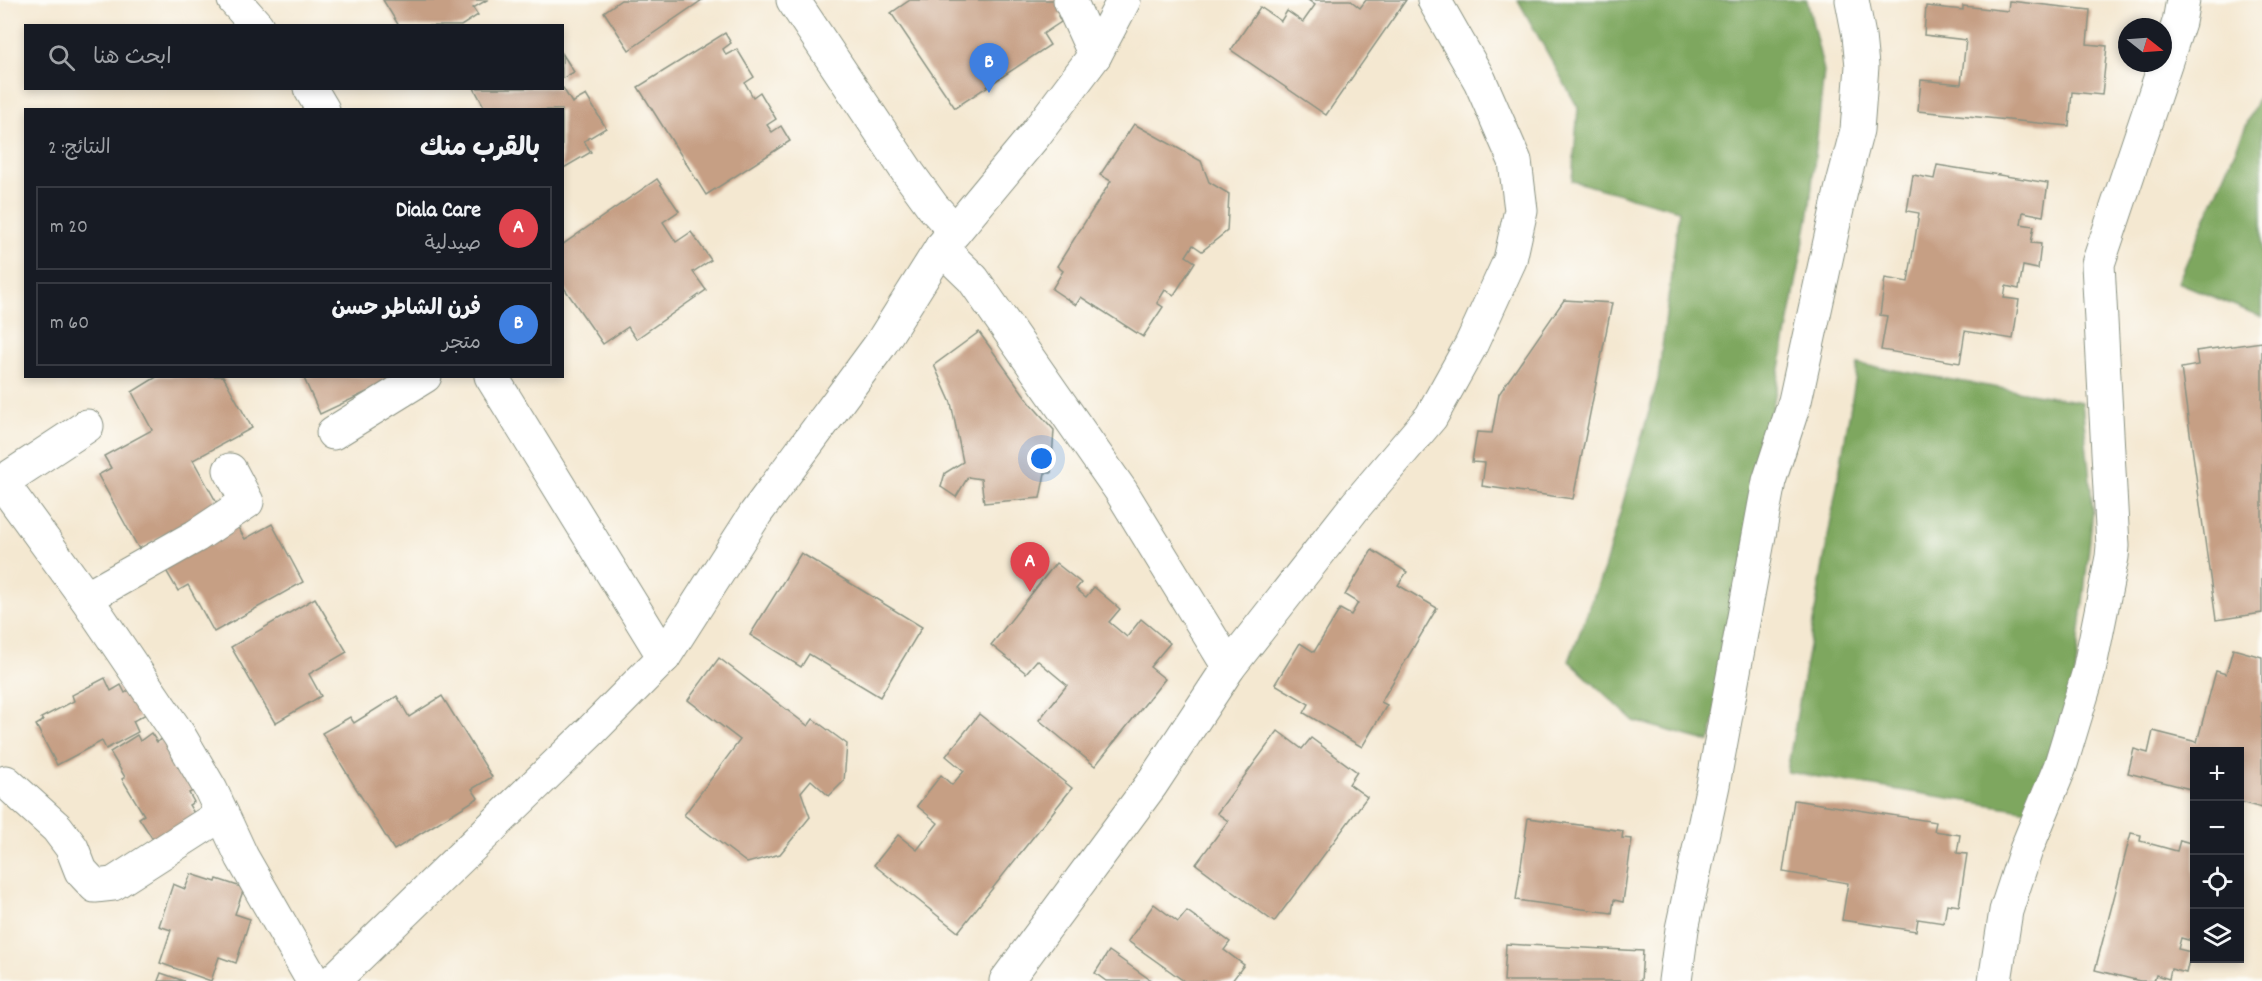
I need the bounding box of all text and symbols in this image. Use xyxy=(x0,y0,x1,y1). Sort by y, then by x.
north arrow xyxy=(2118,18,2172,72)
search box xyxy=(24,24,564,90)
icon: search xyxy=(45,41,78,74)
text: ابحث هنا xyxy=(93,43,172,74)
pin: B xyxy=(970,44,1008,93)
text: بالقرب منك xyxy=(420,131,540,168)
text: النتائج: 2 xyxy=(48,135,111,163)
text: Diala Care xyxy=(396,196,481,227)
text: 20 m xyxy=(50,214,88,242)
text: A xyxy=(513,214,524,242)
text: صيدلية xyxy=(425,231,481,259)
text: فرن الشاطر حسن xyxy=(331,294,481,325)
text: 60 m xyxy=(50,310,89,338)
text: B xyxy=(514,310,523,338)
text: متجر xyxy=(442,330,481,358)
your location xyxy=(1027,444,1056,473)
pin: A xyxy=(1010,542,1050,592)
map controls xyxy=(2190,747,2244,963)
button: + xyxy=(2190,747,2244,801)
button: − xyxy=(2190,801,2244,855)
button: locate xyxy=(2190,855,2244,909)
button: layers xyxy=(2190,909,2244,963)

